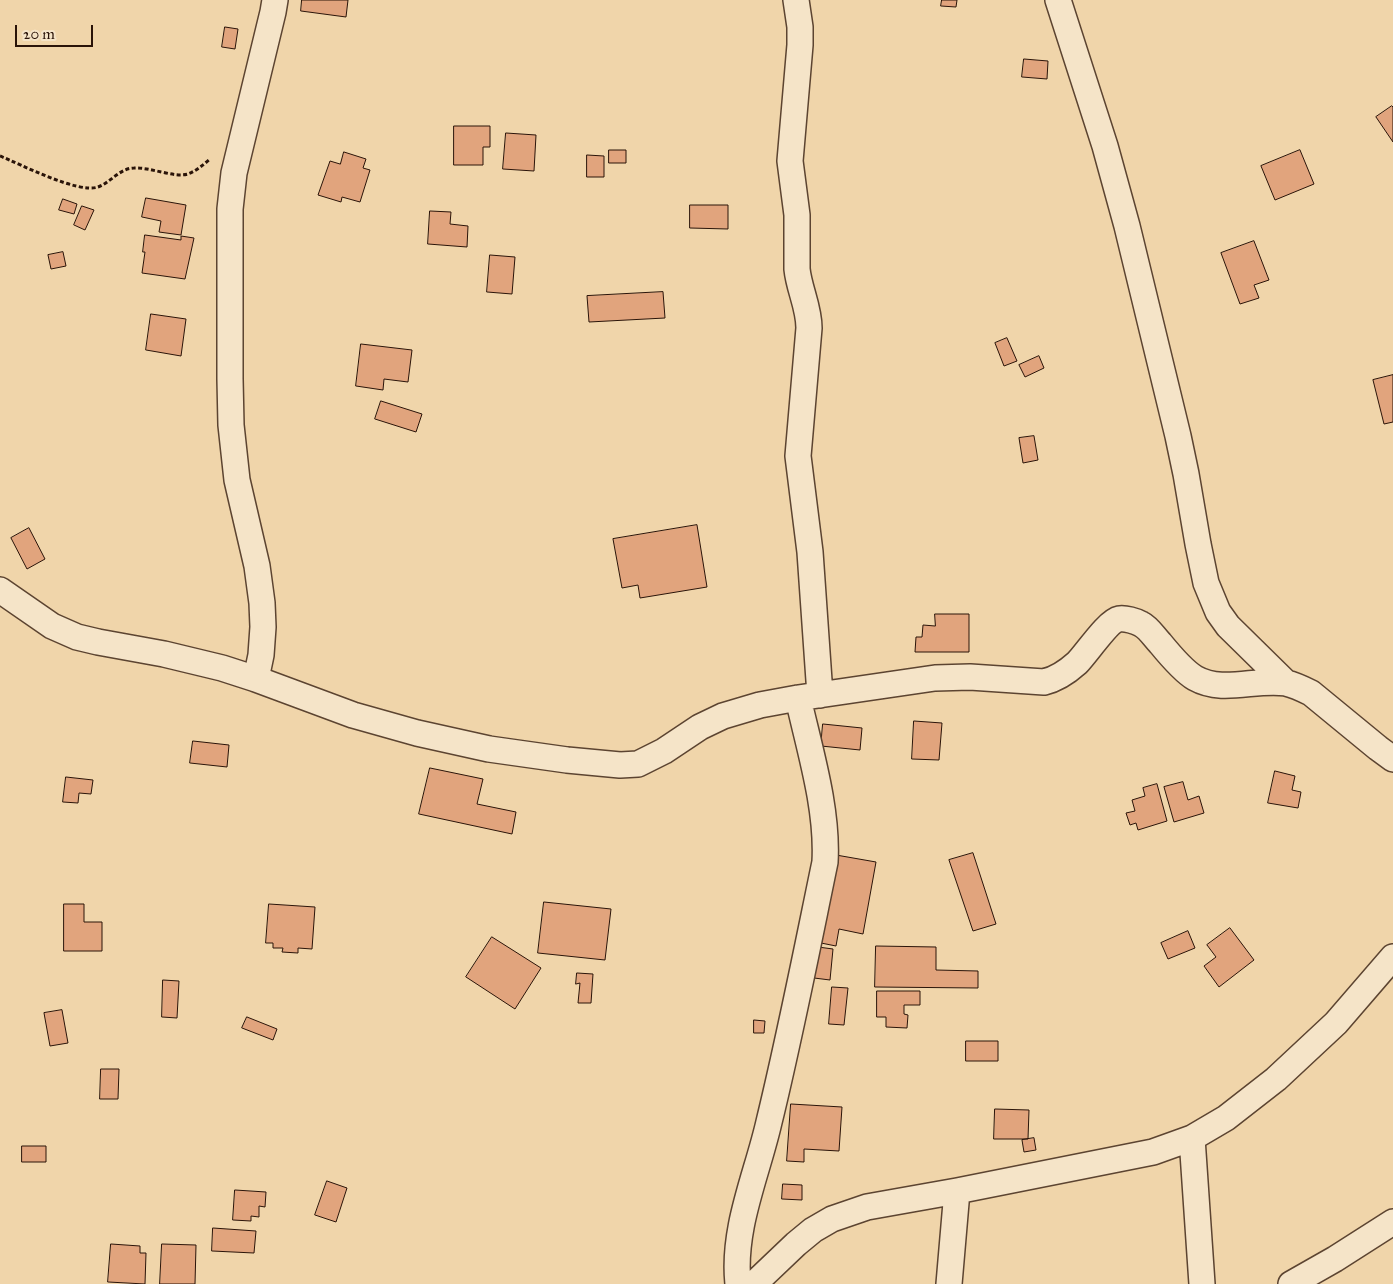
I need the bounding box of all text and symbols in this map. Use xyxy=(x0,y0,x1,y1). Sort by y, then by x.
scale bar xyxy=(18,15,95,47)
text: 20 m xyxy=(23,25,55,43)

